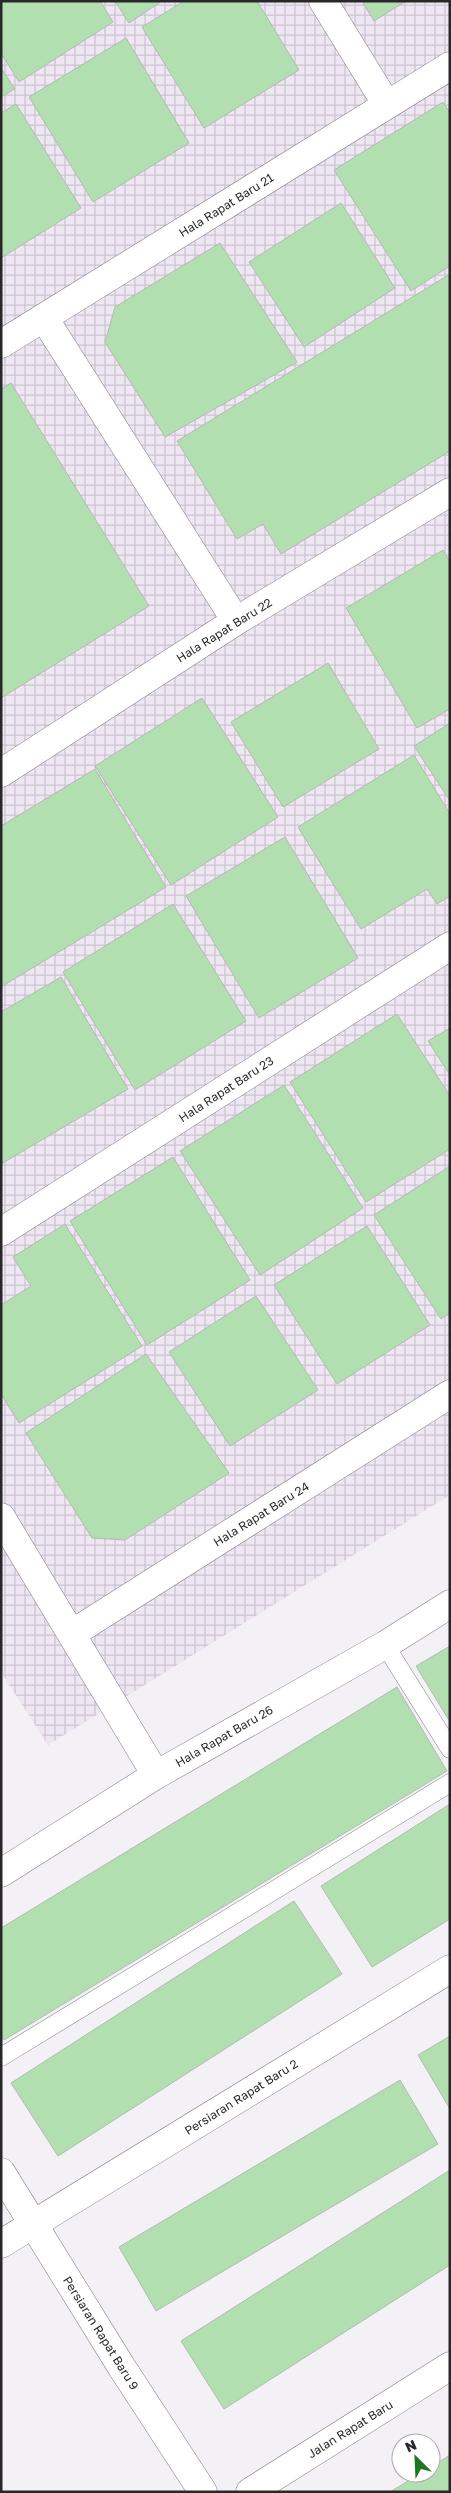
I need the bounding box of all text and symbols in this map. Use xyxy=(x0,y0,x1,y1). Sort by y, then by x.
street label: Hala Rapat Baru 21 xyxy=(176,170,276,240)
street label: Hala Rapat Baru 22 xyxy=(173,595,275,665)
street label: Hala Rapat Baru 23 xyxy=(176,1053,276,1125)
street label: Hala Rapat Baru 24 xyxy=(210,1478,312,1550)
street label: Hala Rapat Baru 26 xyxy=(173,1702,275,1770)
street label: Persiaran Rapat Baru 2 xyxy=(182,2056,300,2138)
street label: Persiaran Rapat Baru 9 xyxy=(60,2273,142,2393)
street label: Jalan Rapat Baru xyxy=(305,2397,395,2461)
north arrow xyxy=(391,2433,441,2483)
text: N xyxy=(402,2436,419,2456)

